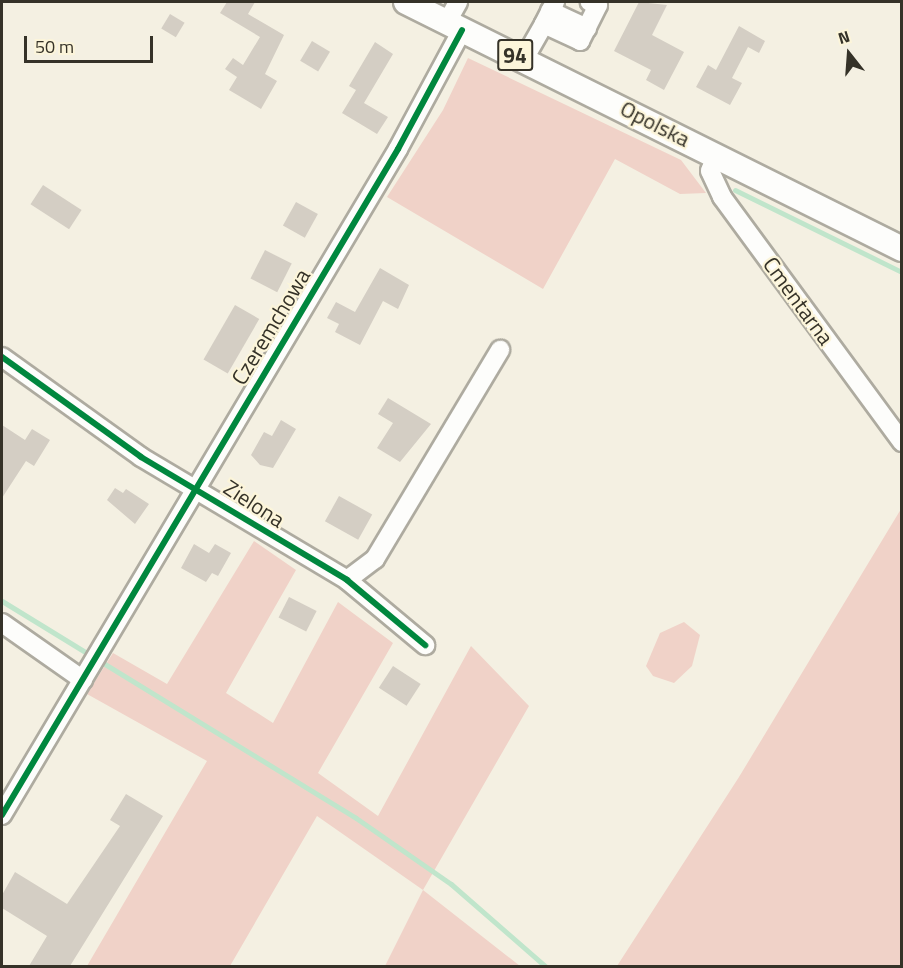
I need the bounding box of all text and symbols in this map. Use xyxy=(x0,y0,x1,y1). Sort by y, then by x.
scale bar xyxy=(27,24,156,62)
north arrow xyxy=(819,24,879,84)
text: N xyxy=(835,24,853,50)
text: 50 m xyxy=(35,33,74,60)
road number: 94 xyxy=(497,37,533,73)
street label: Opolska xyxy=(616,95,694,153)
street label: Cmentarna xyxy=(757,252,839,350)
street label: Czeremchowa xyxy=(226,264,316,390)
street label: Zielona xyxy=(219,475,289,533)

